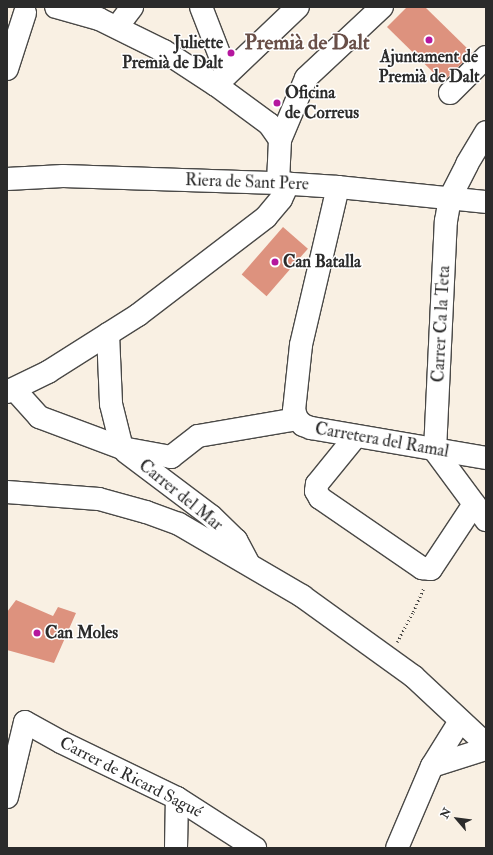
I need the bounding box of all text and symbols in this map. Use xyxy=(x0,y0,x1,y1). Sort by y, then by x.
district label: Premià de Dalt xyxy=(245,30,369,56)
place label: Juliette Premià de Dalt xyxy=(122,33,223,73)
marker: Ajuntament de Premià de Dalt xyxy=(424,35,434,45)
place label: Ajuntament de Premià de Dalt xyxy=(378,47,480,87)
marker: Juliette Premià de Dalt xyxy=(226,48,236,58)
place label: Oficina de Correus xyxy=(285,83,359,123)
marker: Oficina de Correus xyxy=(272,98,282,108)
street label: Riera de Sant Pere xyxy=(185,170,309,194)
place label: Can Batalla xyxy=(283,252,361,272)
marker: Can Batalla xyxy=(270,257,280,267)
street label: Carrer Ca la Teta xyxy=(428,265,454,383)
street label: Carretera del Ramal xyxy=(313,418,451,462)
street label: Carrer del Mar xyxy=(135,455,227,535)
place label: Can Moles xyxy=(45,623,118,643)
marker: Can Moles xyxy=(32,628,42,638)
street label: Carrer de Ricard Sagué xyxy=(56,732,206,822)
north arrow xyxy=(437,799,477,839)
text: N xyxy=(438,806,454,821)

